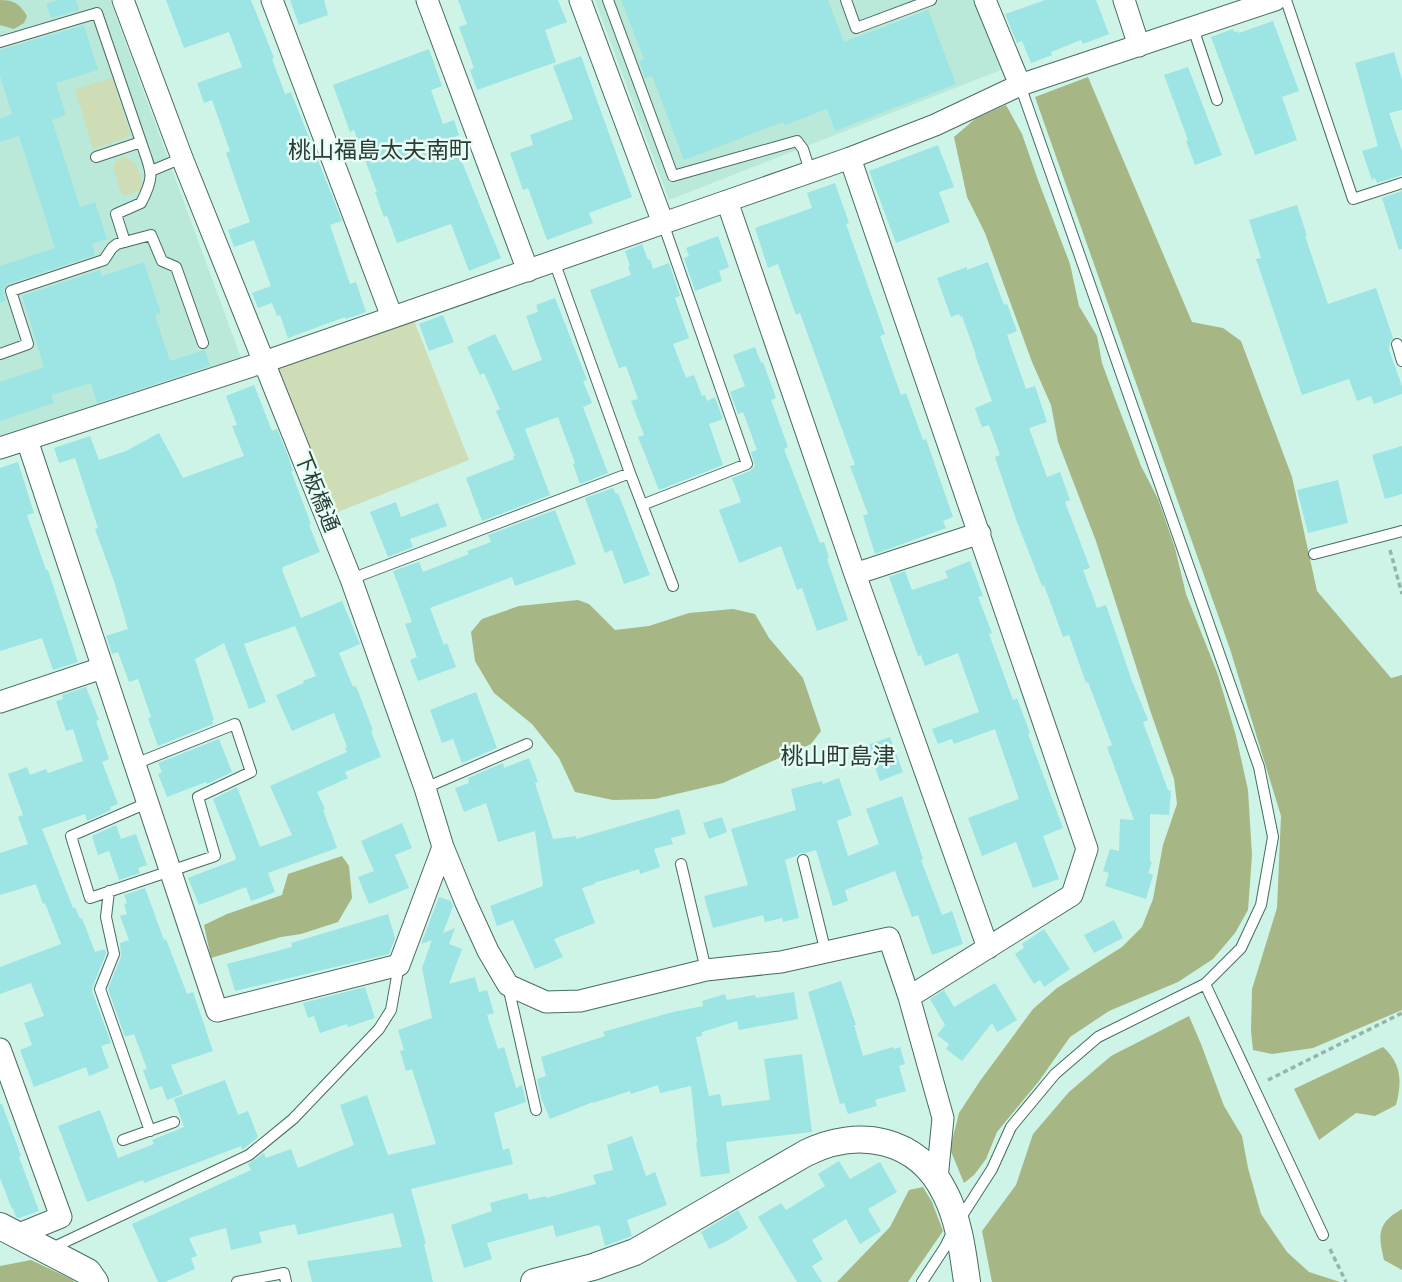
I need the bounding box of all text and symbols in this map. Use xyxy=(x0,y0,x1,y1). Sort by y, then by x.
district label: 桃山福島太夫南町 xyxy=(288,137,472,163)
street label: 下板橋通 xyxy=(290,449,344,535)
district label: 桃山町島津 xyxy=(781,743,896,769)

